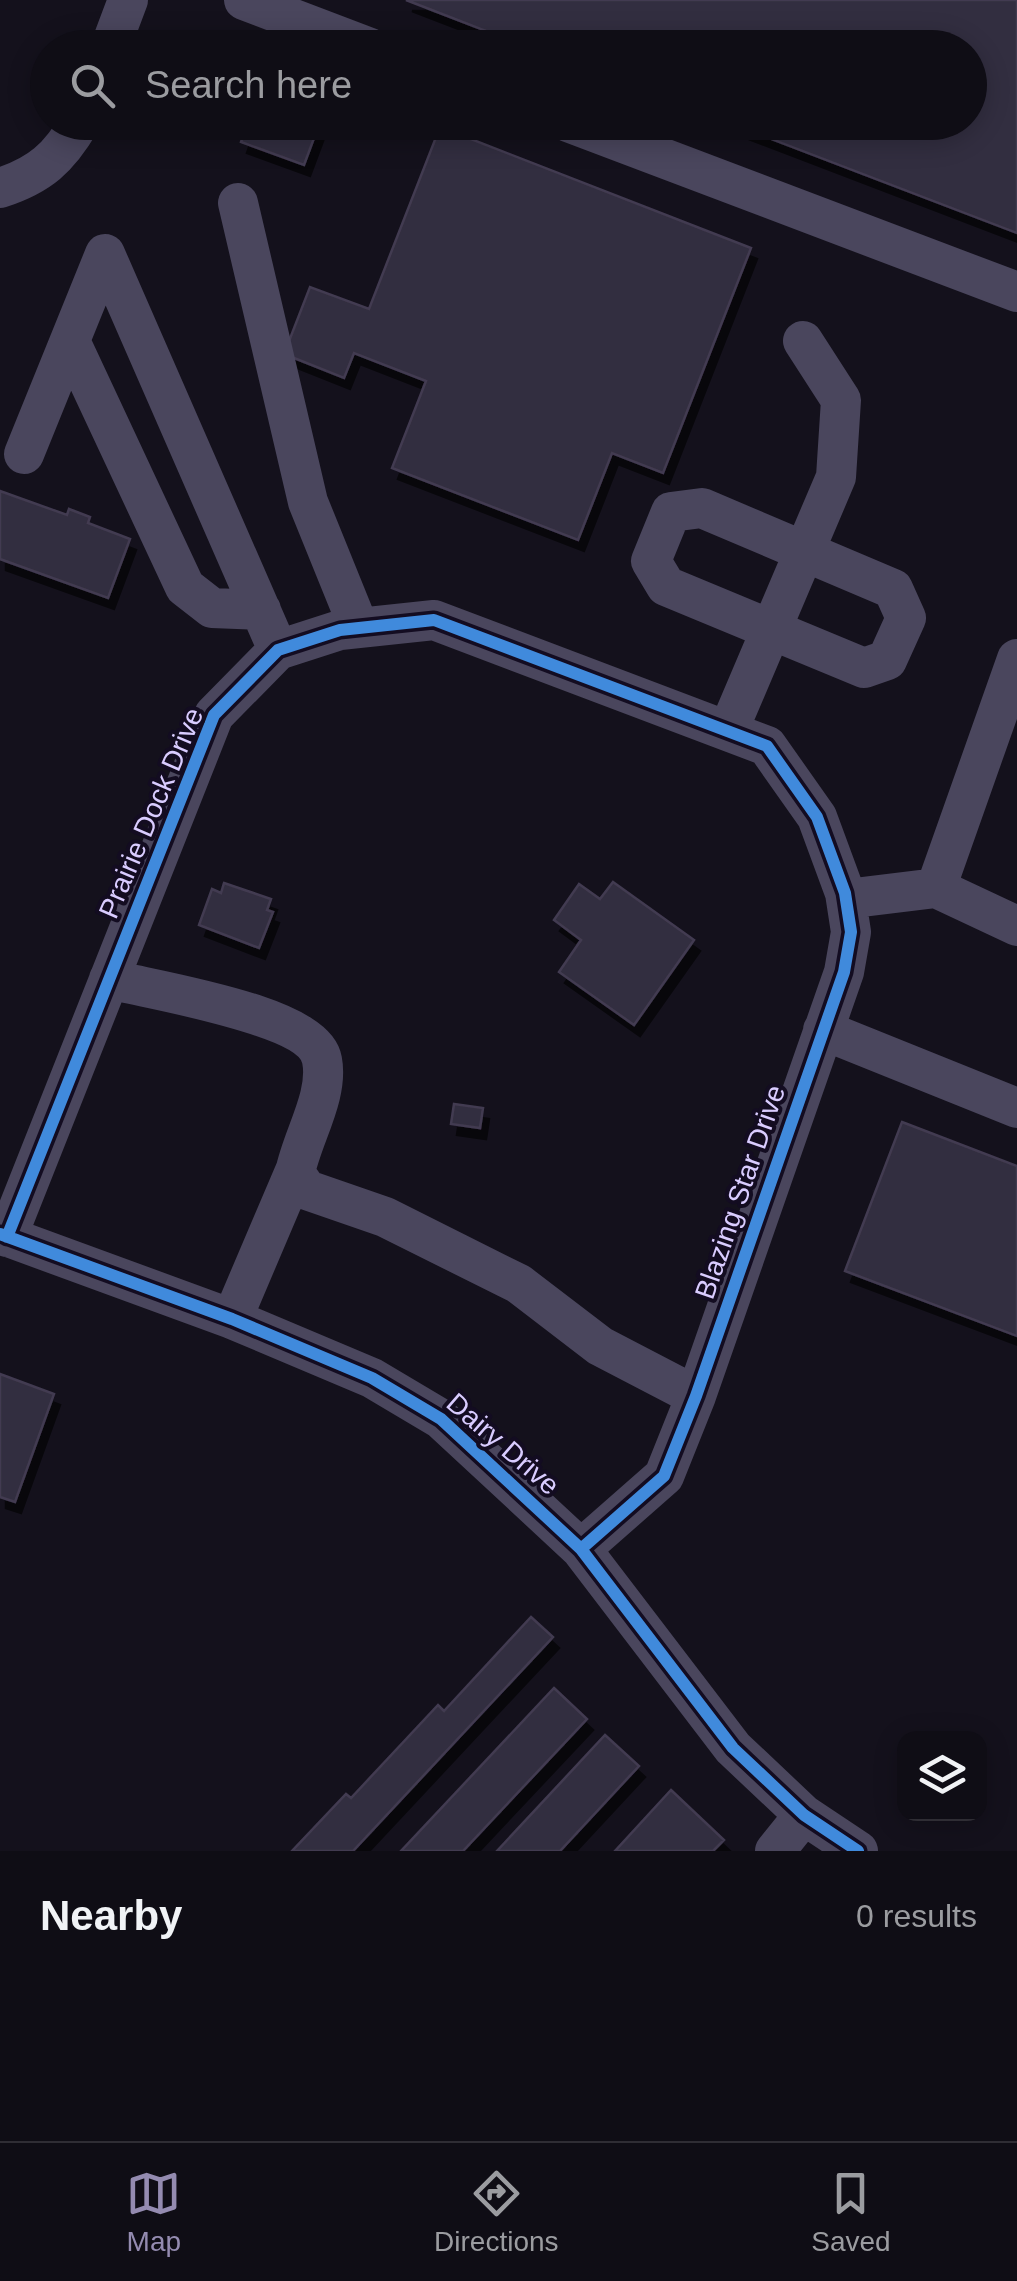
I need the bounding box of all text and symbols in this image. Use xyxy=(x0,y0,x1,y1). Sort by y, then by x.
search box xyxy=(30,30,987,140)
icon: search xyxy=(65,58,120,113)
text: Search here xyxy=(145,64,352,106)
street label: Prairie Dock Drive xyxy=(93,703,209,923)
street label: Blazing Star Drive xyxy=(689,1081,791,1303)
street label: Dairy Drive xyxy=(441,1387,565,1501)
map controls xyxy=(897,1731,987,1821)
button: layers xyxy=(897,1731,987,1821)
text: Nearby xyxy=(40,1892,182,1939)
text: 0 results xyxy=(856,1898,977,1934)
tab: Map xyxy=(126,2166,181,2258)
tab: Directions xyxy=(434,2166,559,2258)
tab: Saved xyxy=(811,2166,891,2258)

